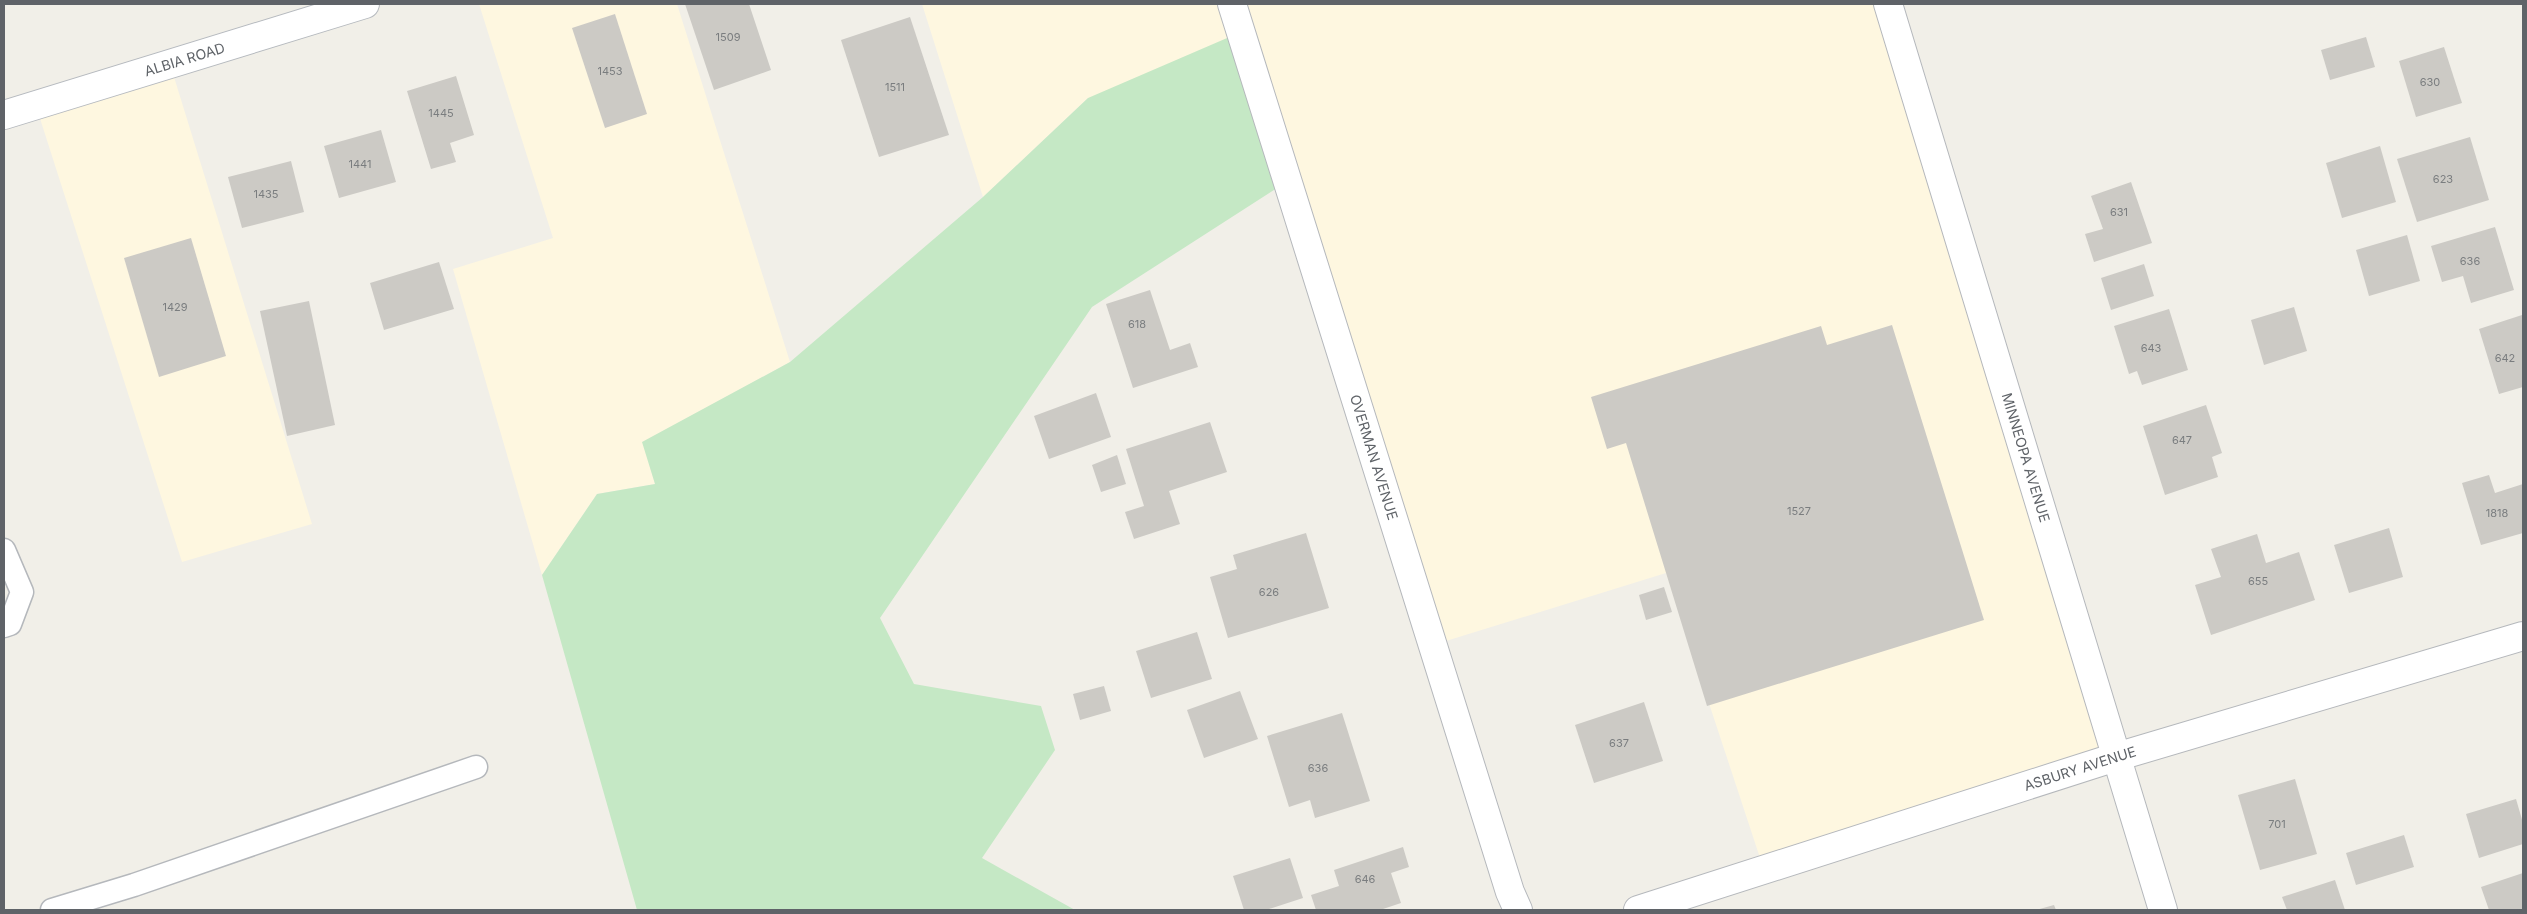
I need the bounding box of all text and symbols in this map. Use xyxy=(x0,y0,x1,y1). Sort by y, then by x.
house number: 1509 xyxy=(716,30,741,44)
street label: ALBIA ROAD xyxy=(142,39,227,79)
house number: 1453 xyxy=(597,64,623,78)
house number: 630 xyxy=(2420,75,2440,89)
house number: 1511 xyxy=(885,80,905,94)
house number: 1445 xyxy=(428,106,454,120)
house number: 1441 xyxy=(349,157,371,171)
house number: 623 xyxy=(2433,172,2453,186)
house number: 1435 xyxy=(253,187,279,201)
house number: 631 xyxy=(2110,205,2128,219)
house number: 636 xyxy=(2460,254,2480,268)
house number: 1429 xyxy=(162,300,188,314)
house number: 618 xyxy=(1128,317,1146,331)
house number: 643 xyxy=(2141,341,2162,355)
house number: 642 xyxy=(2495,351,2515,365)
street label: MINNEOPA AVENUE xyxy=(1998,391,2054,524)
street label: OVERMAN AVENUE xyxy=(1347,392,1402,522)
house number: 647 xyxy=(2172,433,2192,447)
house number: 1527 xyxy=(1787,504,1811,518)
house number: 1818 xyxy=(2486,506,2508,520)
house number: 655 xyxy=(2248,574,2268,588)
house number: 626 xyxy=(1259,585,1279,599)
house number: 637 xyxy=(1609,736,1629,750)
street label: ASBURY AVENUE xyxy=(2022,743,2138,794)
house number: 636 xyxy=(1308,761,1328,775)
house number: 701 xyxy=(2268,817,2286,831)
house number: 646 xyxy=(1355,872,1376,886)

